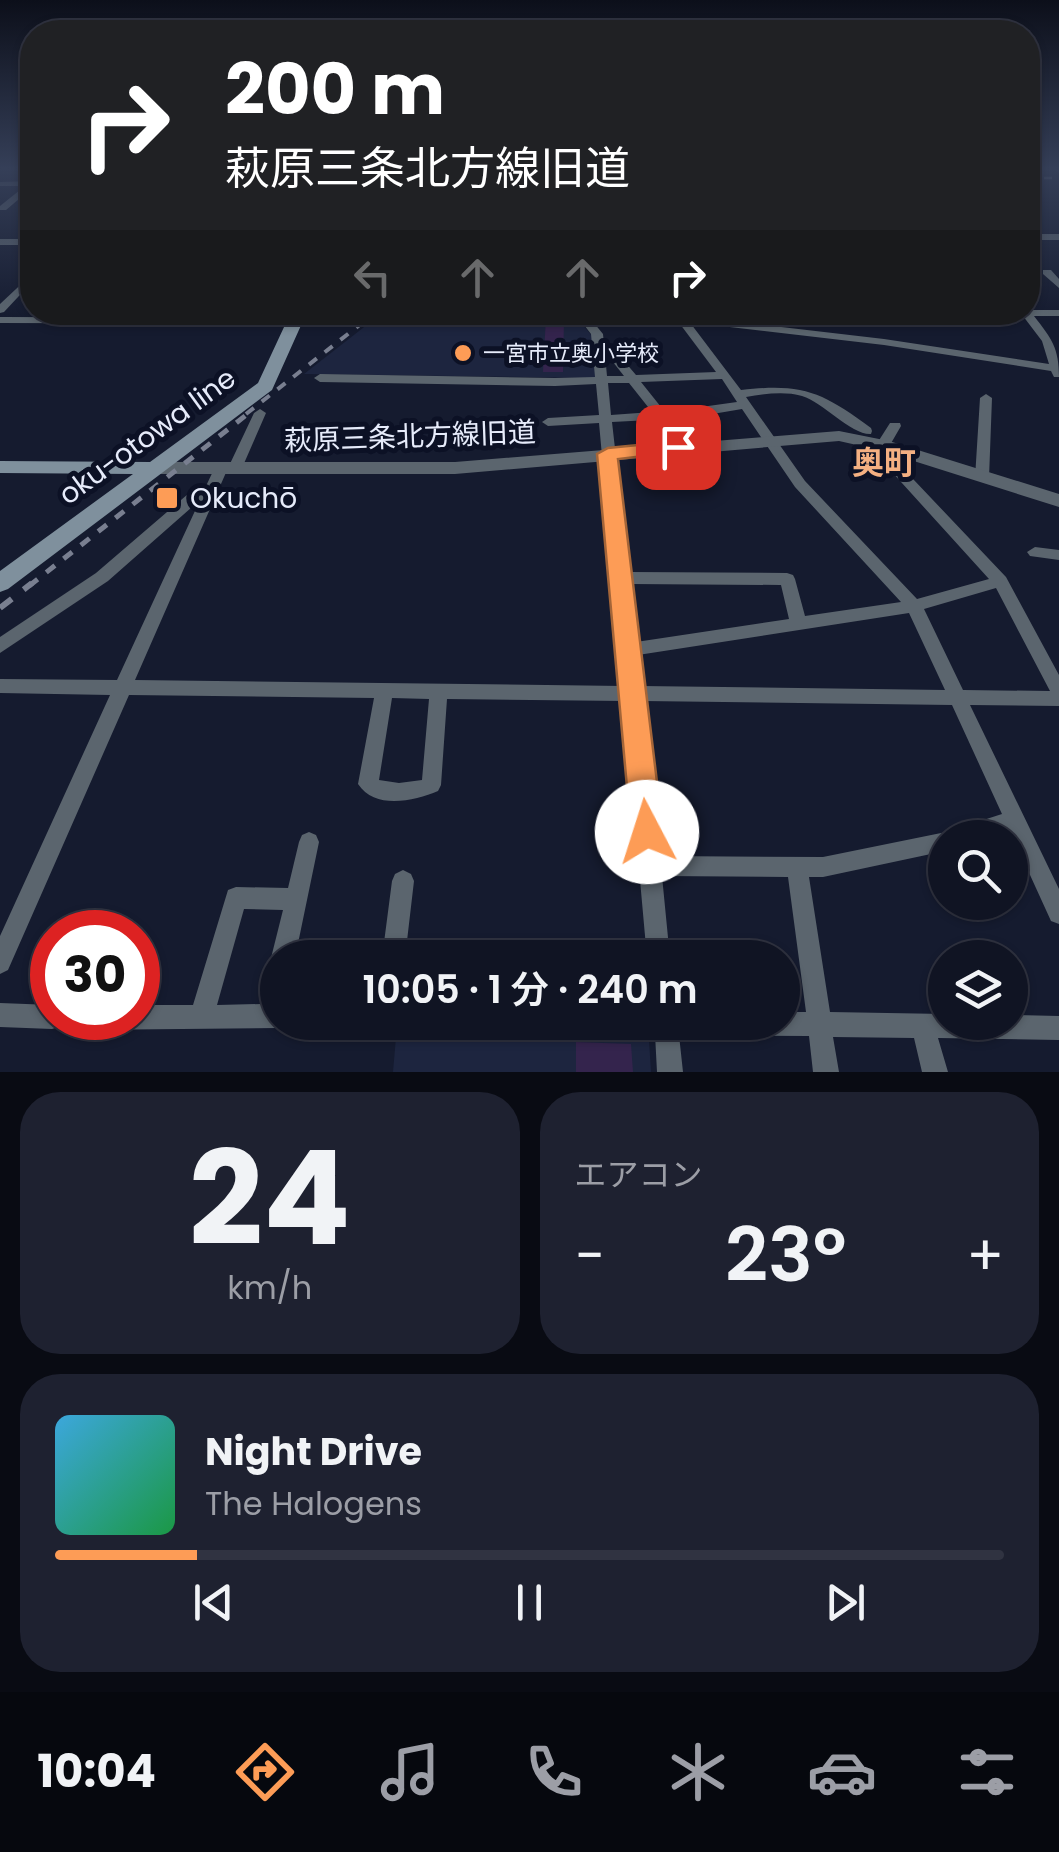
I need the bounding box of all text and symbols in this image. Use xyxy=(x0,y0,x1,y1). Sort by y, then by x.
text: 200 m xyxy=(225,40,445,139)
icon: right xyxy=(60,60,190,190)
text: 萩原三条北方線旧道 xyxy=(225,137,630,200)
icon: left xyxy=(345,250,400,305)
icon: ahead xyxy=(450,250,505,305)
icon: ahead xyxy=(555,250,610,305)
icon: right xyxy=(660,250,715,305)
place label: 一宮市立奥小学校 xyxy=(483,338,659,369)
marker: 一宮市立奥小学校 xyxy=(452,342,474,364)
street label: oku-otowa line xyxy=(51,359,244,514)
pin xyxy=(636,405,721,490)
street label: 萩原三条北方線旧道 xyxy=(283,413,537,460)
icon: arrive xyxy=(651,420,706,475)
district label: 奥町 xyxy=(852,440,916,485)
place label: Okuchō xyxy=(190,479,297,518)
marker: Okuchō xyxy=(154,485,180,511)
position arrow xyxy=(595,780,699,884)
map controls xyxy=(928,820,1028,1040)
button: search xyxy=(928,820,1028,920)
speed limit sign: 30 xyxy=(30,910,160,1040)
button: layers xyxy=(928,940,1028,1040)
text: 10:05 · 1 分 · 240 m xyxy=(362,963,698,1016)
text: 24 xyxy=(189,1107,351,1290)
text: エアコン xyxy=(575,1152,703,1197)
text: 23° xyxy=(725,1202,846,1307)
text: − xyxy=(575,1217,605,1294)
text: + xyxy=(966,1217,1004,1294)
text: km/h xyxy=(227,1265,312,1310)
text: Night Drive xyxy=(205,1425,422,1478)
text: The Halogens xyxy=(205,1481,422,1526)
icon: previous xyxy=(186,1575,241,1630)
icon: pause xyxy=(502,1575,557,1630)
icon: next xyxy=(818,1575,873,1630)
icon: directions xyxy=(230,1737,300,1807)
icon: music xyxy=(375,1737,445,1807)
icon: phone xyxy=(519,1737,589,1807)
icon: climate xyxy=(663,1737,733,1807)
icon: car xyxy=(807,1737,877,1807)
icon: filters xyxy=(952,1737,1022,1807)
text: 10:04 xyxy=(37,1740,156,1803)

